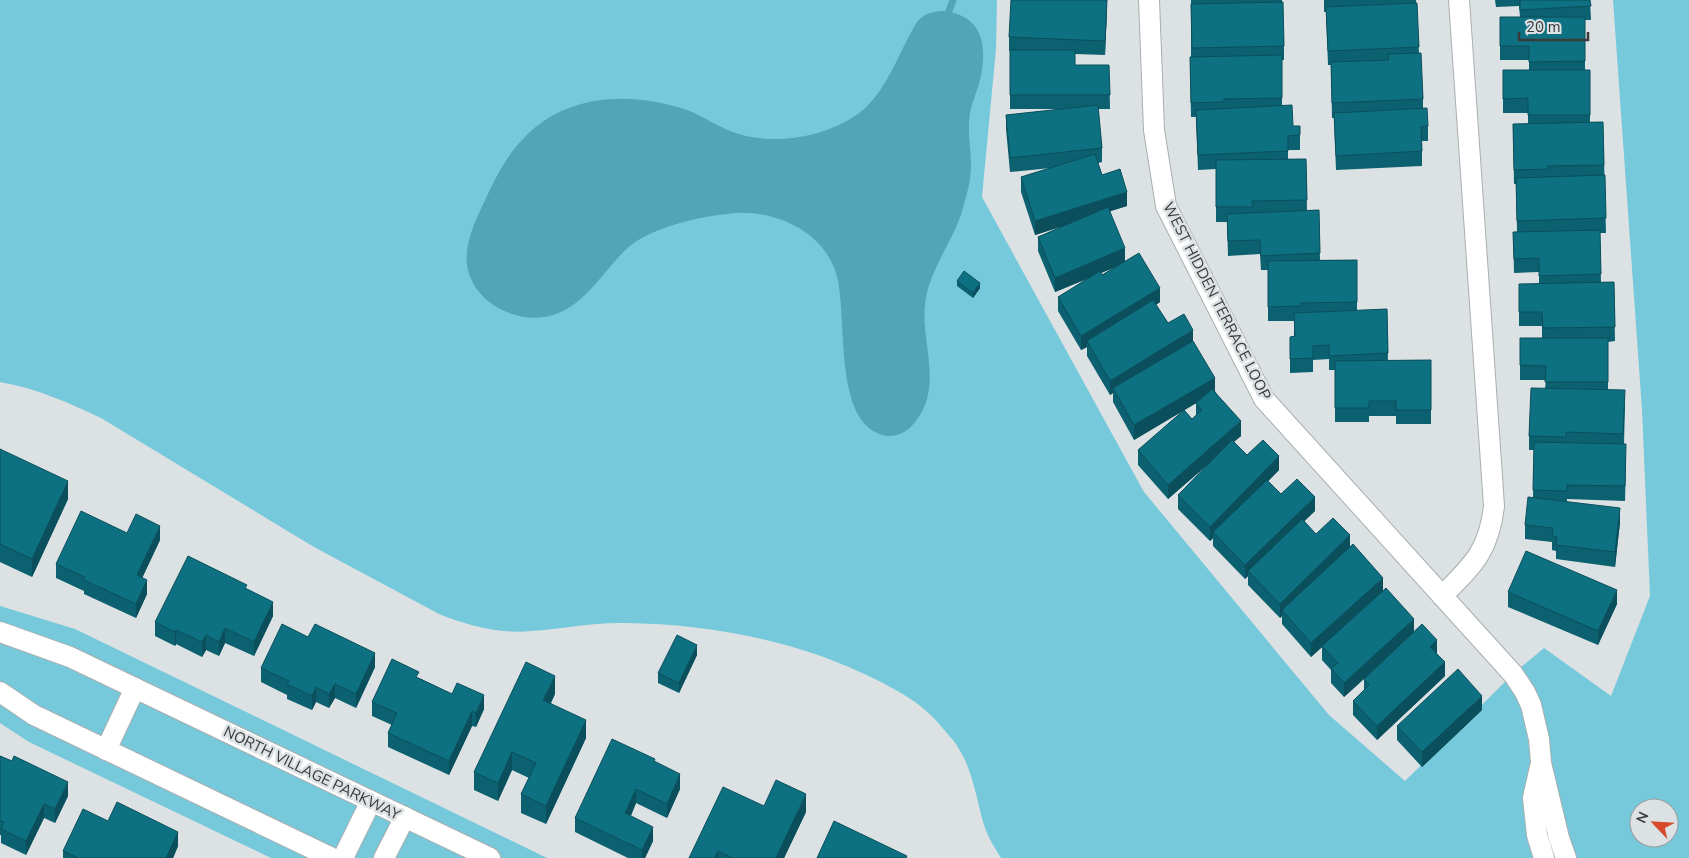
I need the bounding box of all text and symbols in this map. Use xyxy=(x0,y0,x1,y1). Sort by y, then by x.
scale bar xyxy=(1519,10,1588,42)
text: 20 m xyxy=(1526,17,1561,37)
street label: WEST HIDDEN TERRACE LOOP xyxy=(1158,199,1276,404)
street label: NORTH VILLAGE PARKWAY xyxy=(220,721,405,825)
north arrow xyxy=(1629,798,1679,848)
text: N xyxy=(1632,809,1653,826)

